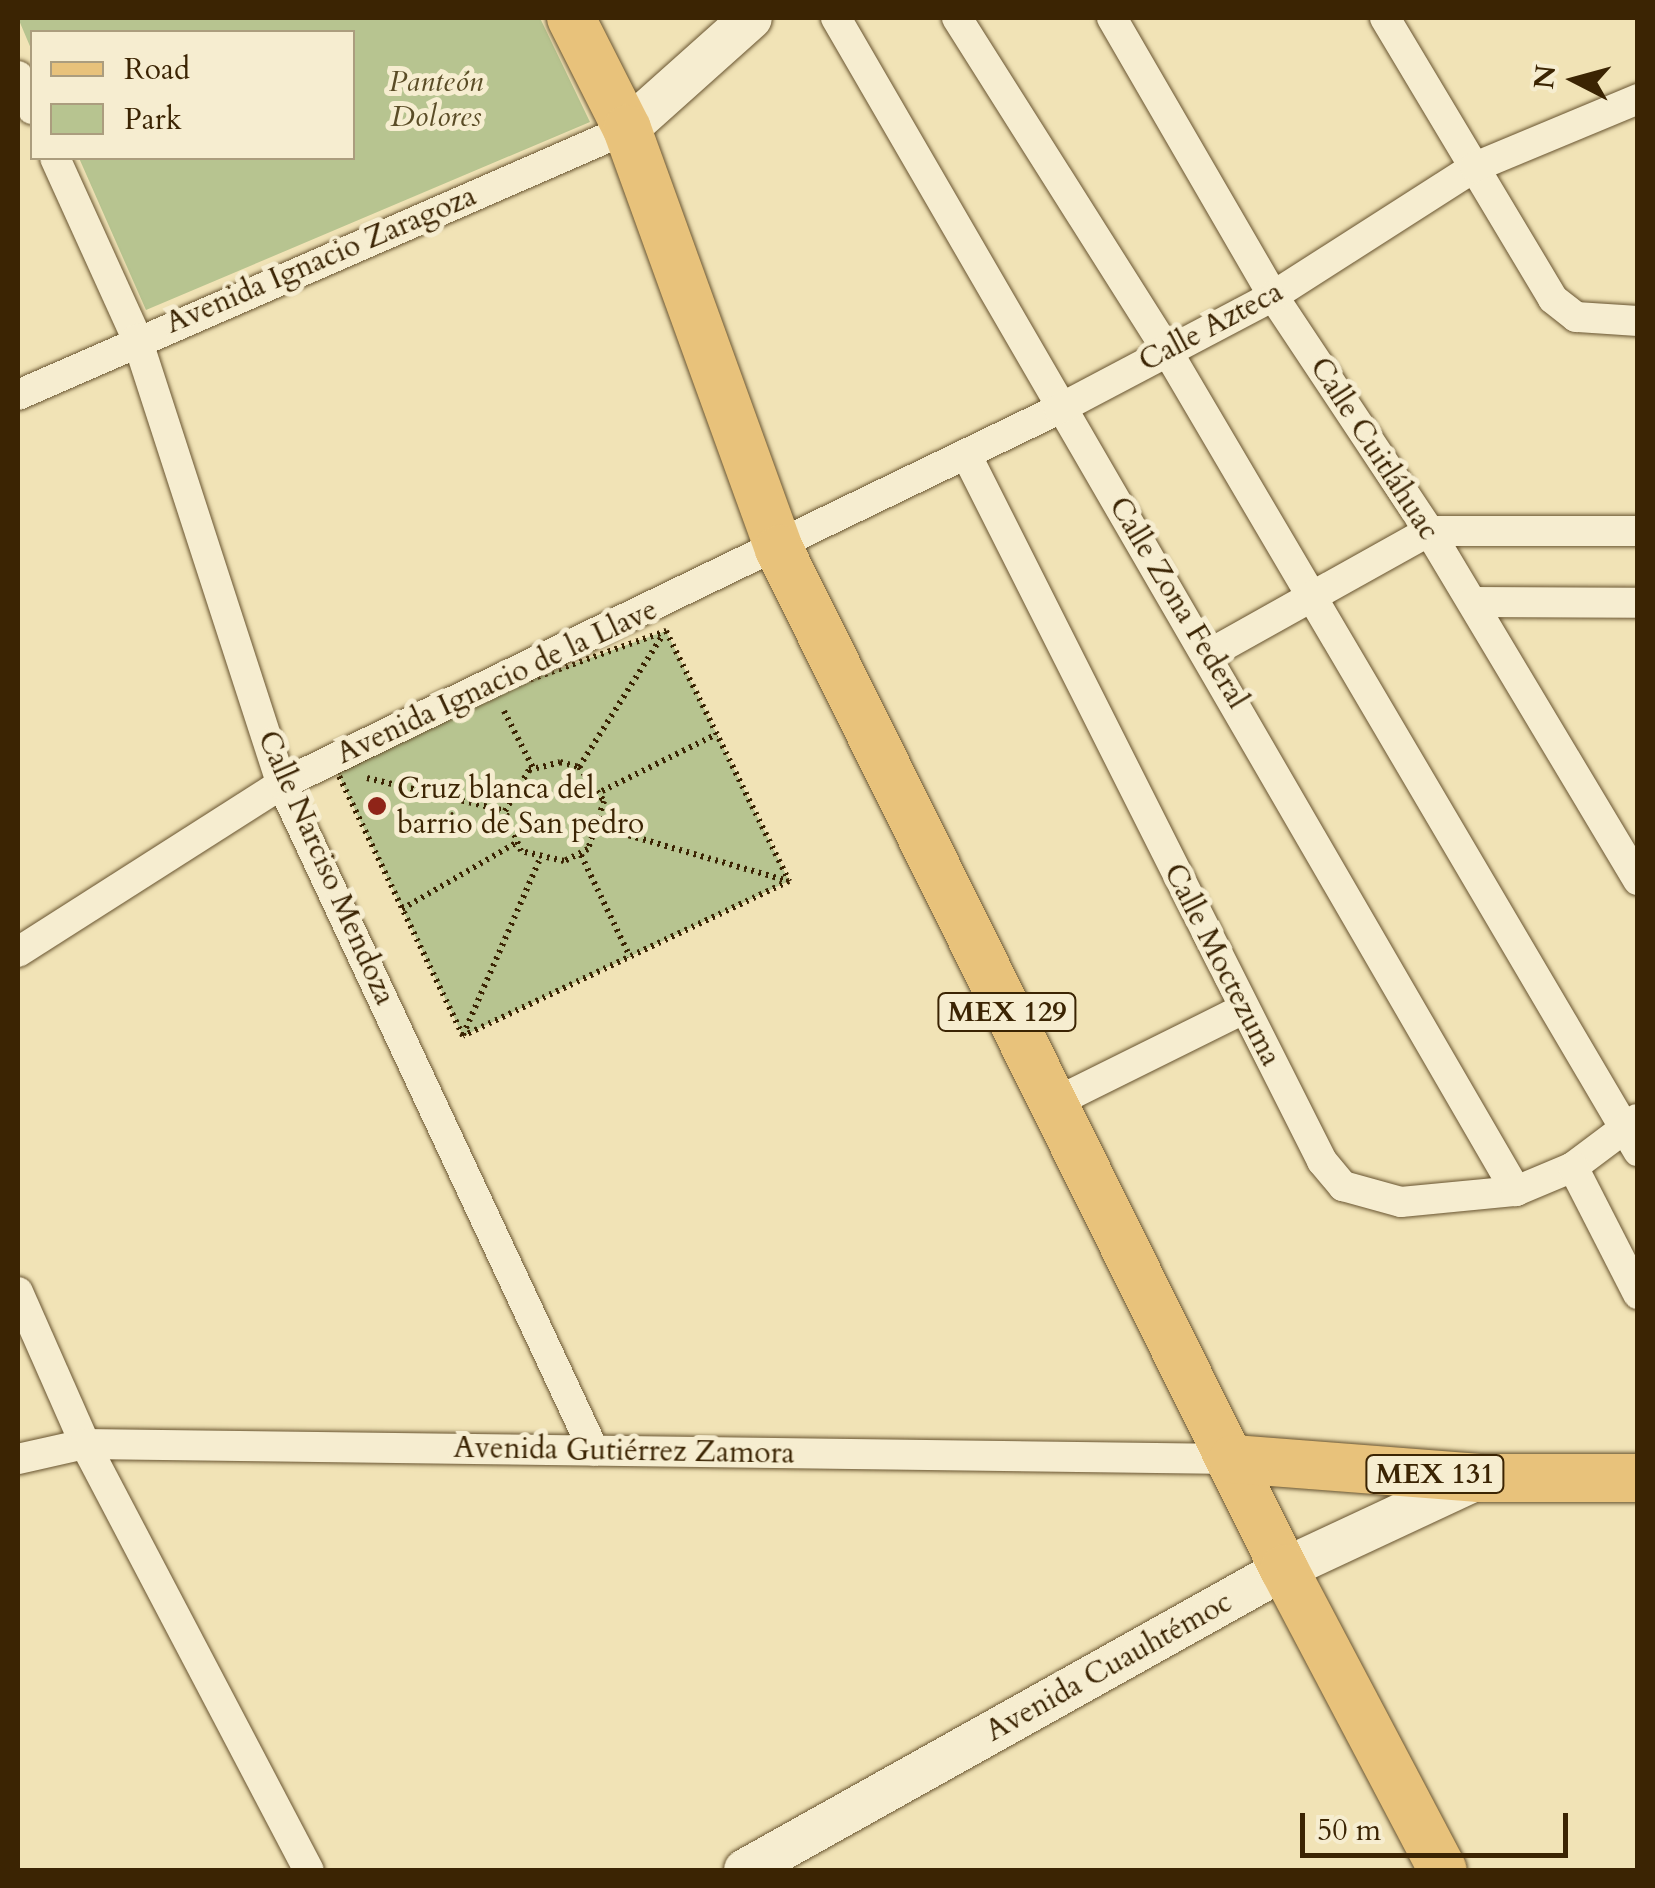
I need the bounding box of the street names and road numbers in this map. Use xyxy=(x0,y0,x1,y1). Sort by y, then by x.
street label: Avenida Ignacio Zaragoza xyxy=(160,178,482,342)
street label: Calle Azteca xyxy=(1133,274,1289,380)
street label: Calle Cuitláhuac xyxy=(1302,351,1446,547)
street label: Calle Zona Federal xyxy=(1101,491,1255,715)
street label: Avenida Ignacio de la Llave xyxy=(331,592,663,772)
street label: Calle Narciso Mendoza xyxy=(249,725,403,1011)
street label: Calle Moctezuma xyxy=(1155,858,1289,1072)
road number: MEX 129 xyxy=(937,989,1077,1035)
street label: Avenida Gutiérrez Zamora xyxy=(453,1430,795,1472)
road number: MEX 131 xyxy=(1365,1451,1505,1497)
street label: Avenida Cuauhtémoc xyxy=(979,1584,1239,1750)

